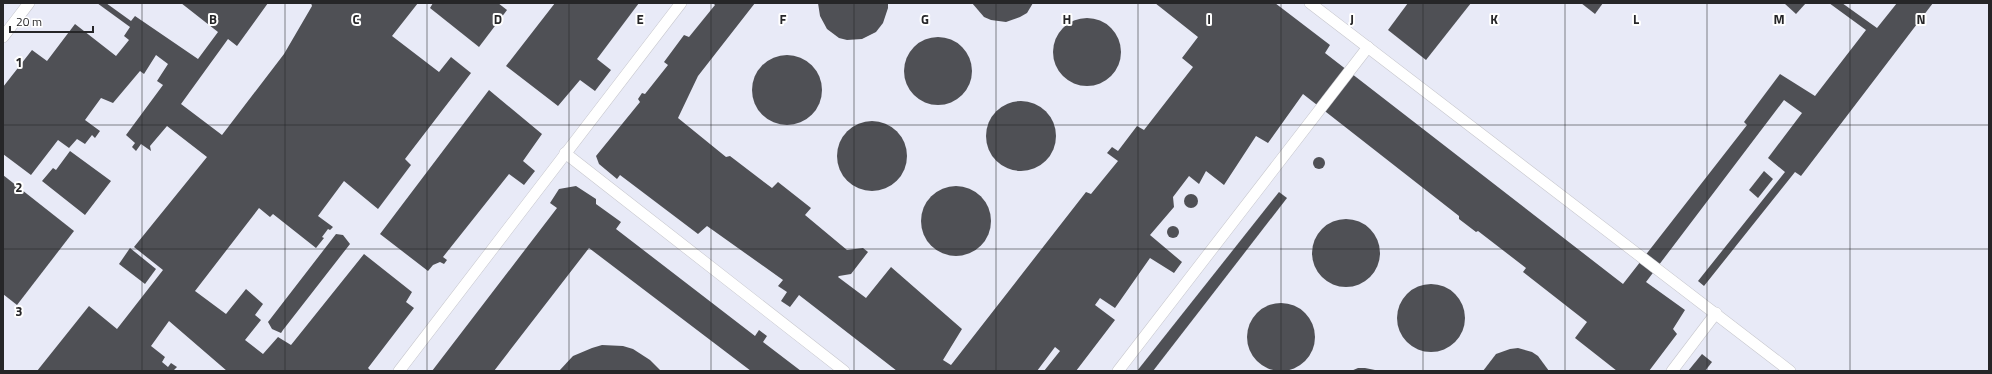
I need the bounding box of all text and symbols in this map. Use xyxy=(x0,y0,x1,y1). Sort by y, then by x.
scale bar xyxy=(10,8,93,34)
text: B xyxy=(209,9,217,29)
text: C xyxy=(352,9,360,29)
text: D xyxy=(494,9,502,29)
text: E xyxy=(636,9,644,29)
text: F xyxy=(780,9,787,29)
text: G xyxy=(921,9,929,29)
text: H xyxy=(1063,9,1071,29)
text: I xyxy=(1207,9,1211,29)
text: J xyxy=(1350,9,1354,29)
text: K xyxy=(1490,9,1498,29)
text: L xyxy=(1633,9,1639,29)
text: M xyxy=(1773,9,1785,29)
text: N xyxy=(1916,9,1926,29)
text: 20 m xyxy=(16,12,42,31)
text: 1 xyxy=(15,52,23,72)
text: 2 xyxy=(15,177,23,197)
text: 3 xyxy=(15,301,23,321)

